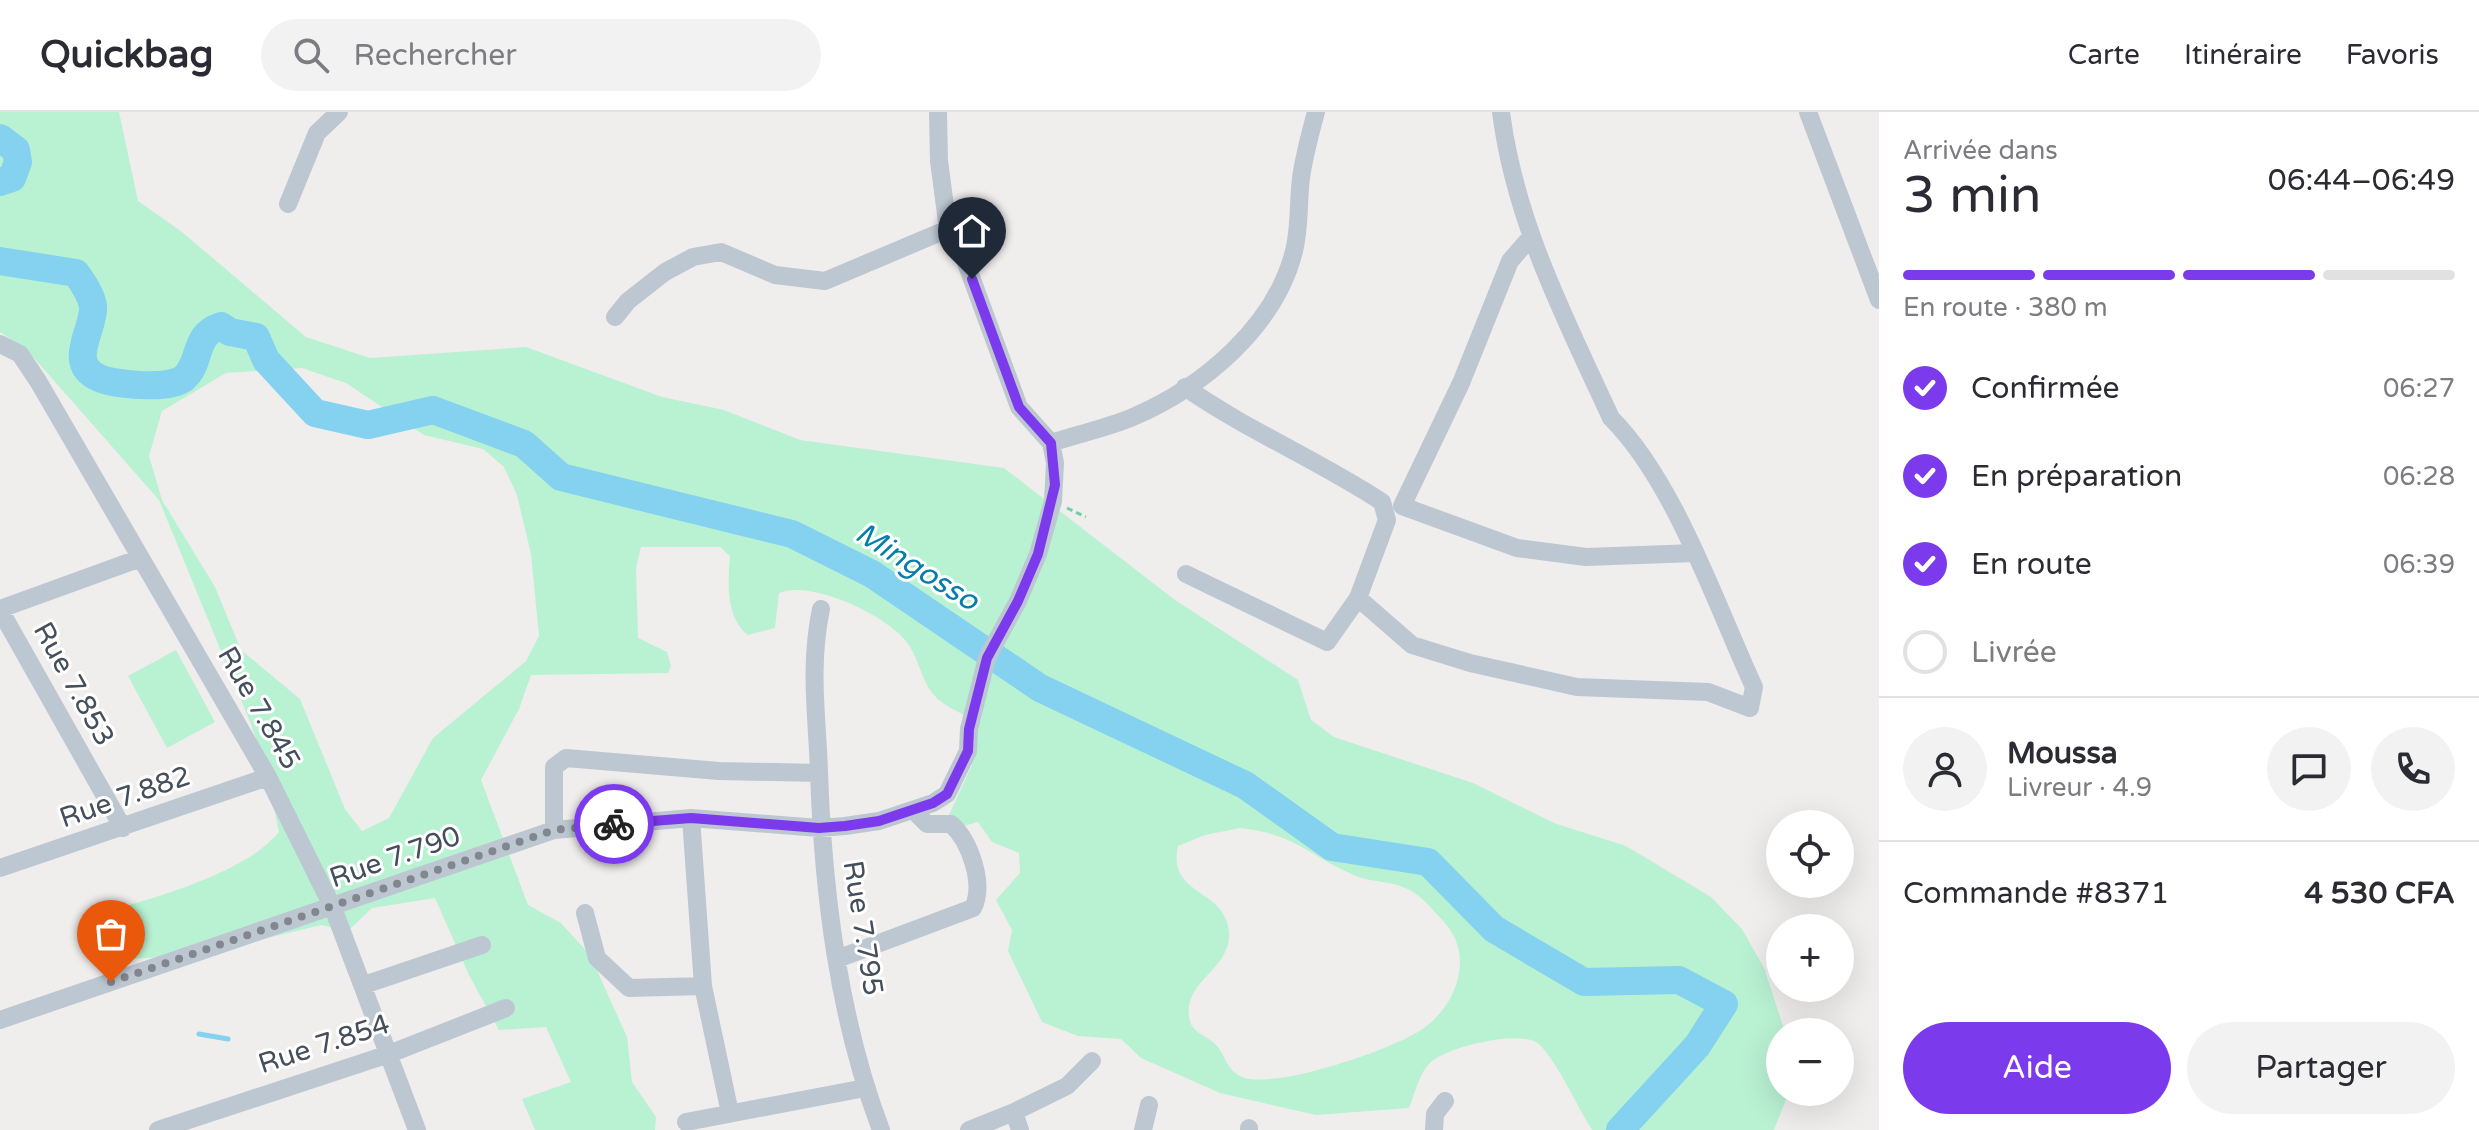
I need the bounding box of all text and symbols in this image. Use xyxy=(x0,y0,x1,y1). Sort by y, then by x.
search box xyxy=(261,19,821,91)
text: Quickbag xyxy=(40,32,213,78)
icon: search xyxy=(289,33,333,77)
text: Rechercher xyxy=(353,37,517,74)
text: Carte xyxy=(2068,38,2140,72)
text: Itinéraire xyxy=(2184,38,2302,72)
text: Favoris xyxy=(2346,38,2439,72)
text: Arrivée dans xyxy=(1903,135,2058,166)
text: 06:44–06:49 xyxy=(2268,162,2455,199)
text: 3 min xyxy=(1903,164,2042,227)
pin xyxy=(938,197,1006,279)
icon: home xyxy=(950,209,994,253)
text: En route · 380 m xyxy=(1903,292,2108,323)
icon: check xyxy=(1903,366,1947,410)
text: Confirmée xyxy=(1971,370,2120,407)
text: 06:27 xyxy=(2383,373,2455,404)
icon: check xyxy=(1903,454,1947,498)
text: En préparation xyxy=(1971,458,2182,495)
text: 06:28 xyxy=(2383,461,2455,492)
water label: Mingosso xyxy=(848,515,987,620)
icon: check xyxy=(1903,542,1947,586)
text: En route xyxy=(1971,546,2092,583)
text: 06:39 xyxy=(2383,549,2455,580)
street label: Rue 7.853 xyxy=(26,616,122,752)
text: Livrée xyxy=(1971,634,2057,671)
street label: Rue 7.845 xyxy=(210,641,308,775)
button: person xyxy=(1903,727,1987,811)
button: chat xyxy=(2267,727,2351,811)
button: phone xyxy=(2371,727,2455,811)
text: Moussa xyxy=(2007,735,2118,772)
street label: Rue 7.882 xyxy=(55,759,195,835)
text: Livreur · 4.9 xyxy=(2007,772,2152,803)
courier xyxy=(574,784,654,864)
icon: bike xyxy=(592,802,636,846)
map controls xyxy=(1766,810,1854,1106)
button: locate xyxy=(1766,810,1854,898)
street label: Rue 7.790 xyxy=(325,819,465,895)
street label: Rue 7.795 xyxy=(836,858,890,998)
text: Commande #8371 xyxy=(1903,875,2169,912)
text: 4 530 CFA xyxy=(2304,875,2455,912)
pin xyxy=(77,900,145,982)
icon: bag xyxy=(89,912,133,956)
button: + xyxy=(1766,914,1854,1002)
street label: Rue 7.854 xyxy=(254,1007,394,1081)
button: − xyxy=(1766,1018,1854,1106)
button: Aide xyxy=(1903,1022,2171,1114)
button: Partager xyxy=(2187,1022,2455,1114)

